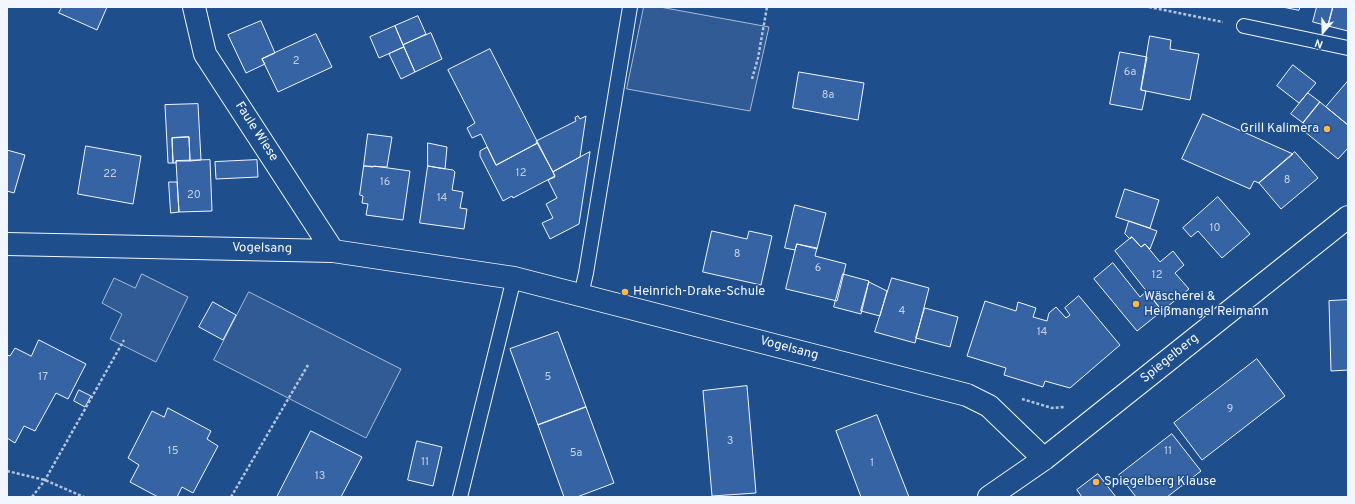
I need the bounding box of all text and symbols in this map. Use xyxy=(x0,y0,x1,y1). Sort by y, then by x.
north arrow xyxy=(1303,12,1343,52)
text: N xyxy=(1313,35,1325,51)
house number: 2 xyxy=(293,55,299,69)
house number: 6a xyxy=(1124,66,1136,80)
house number: 8a xyxy=(822,89,834,103)
street label: Faule Wiese xyxy=(231,99,281,165)
place label: Grill Kalimera xyxy=(1240,121,1319,137)
marker: Grill Kalimera xyxy=(1322,124,1332,134)
house number: 12 xyxy=(516,167,526,181)
house number: 22 xyxy=(103,168,117,182)
house number: 8 xyxy=(1284,174,1290,188)
house number: 16 xyxy=(380,176,390,190)
house number: 20 xyxy=(187,189,201,203)
house number: 14 xyxy=(437,192,447,206)
house number: 10 xyxy=(1209,222,1221,236)
street label: Vogelsang xyxy=(232,241,292,257)
house number: 8 xyxy=(734,248,740,262)
house number: 6 xyxy=(815,262,821,276)
house number: 12 xyxy=(1152,269,1162,283)
place label: Heinrich-Drake-Schule xyxy=(633,284,765,300)
marker: Heinrich-Drake-Schule xyxy=(620,287,630,297)
place label: Wäscherei & Heißmangel Reimann xyxy=(1144,289,1269,320)
marker: Wäscherei & Heißmangel Reimann xyxy=(1131,299,1141,309)
house number: 4 xyxy=(899,305,905,319)
house number: 14 xyxy=(1037,326,1047,340)
street label: Spiegelberg xyxy=(1138,331,1202,387)
street label: Vogelsang xyxy=(758,334,820,364)
house number: 17 xyxy=(38,371,48,385)
house number: 5 xyxy=(545,371,551,385)
house number: 9 xyxy=(1227,403,1233,417)
house number: 3 xyxy=(727,435,733,449)
house number: 15 xyxy=(168,445,178,459)
house number: 11 xyxy=(1164,445,1172,459)
house number: 5a xyxy=(570,447,582,461)
house number: 11 xyxy=(421,456,429,470)
house number: 1 xyxy=(870,457,874,471)
house number: 13 xyxy=(315,470,325,484)
place label: Spiegelberg Klause xyxy=(1104,474,1216,490)
marker: Spiegelberg Klause xyxy=(1091,477,1101,487)

